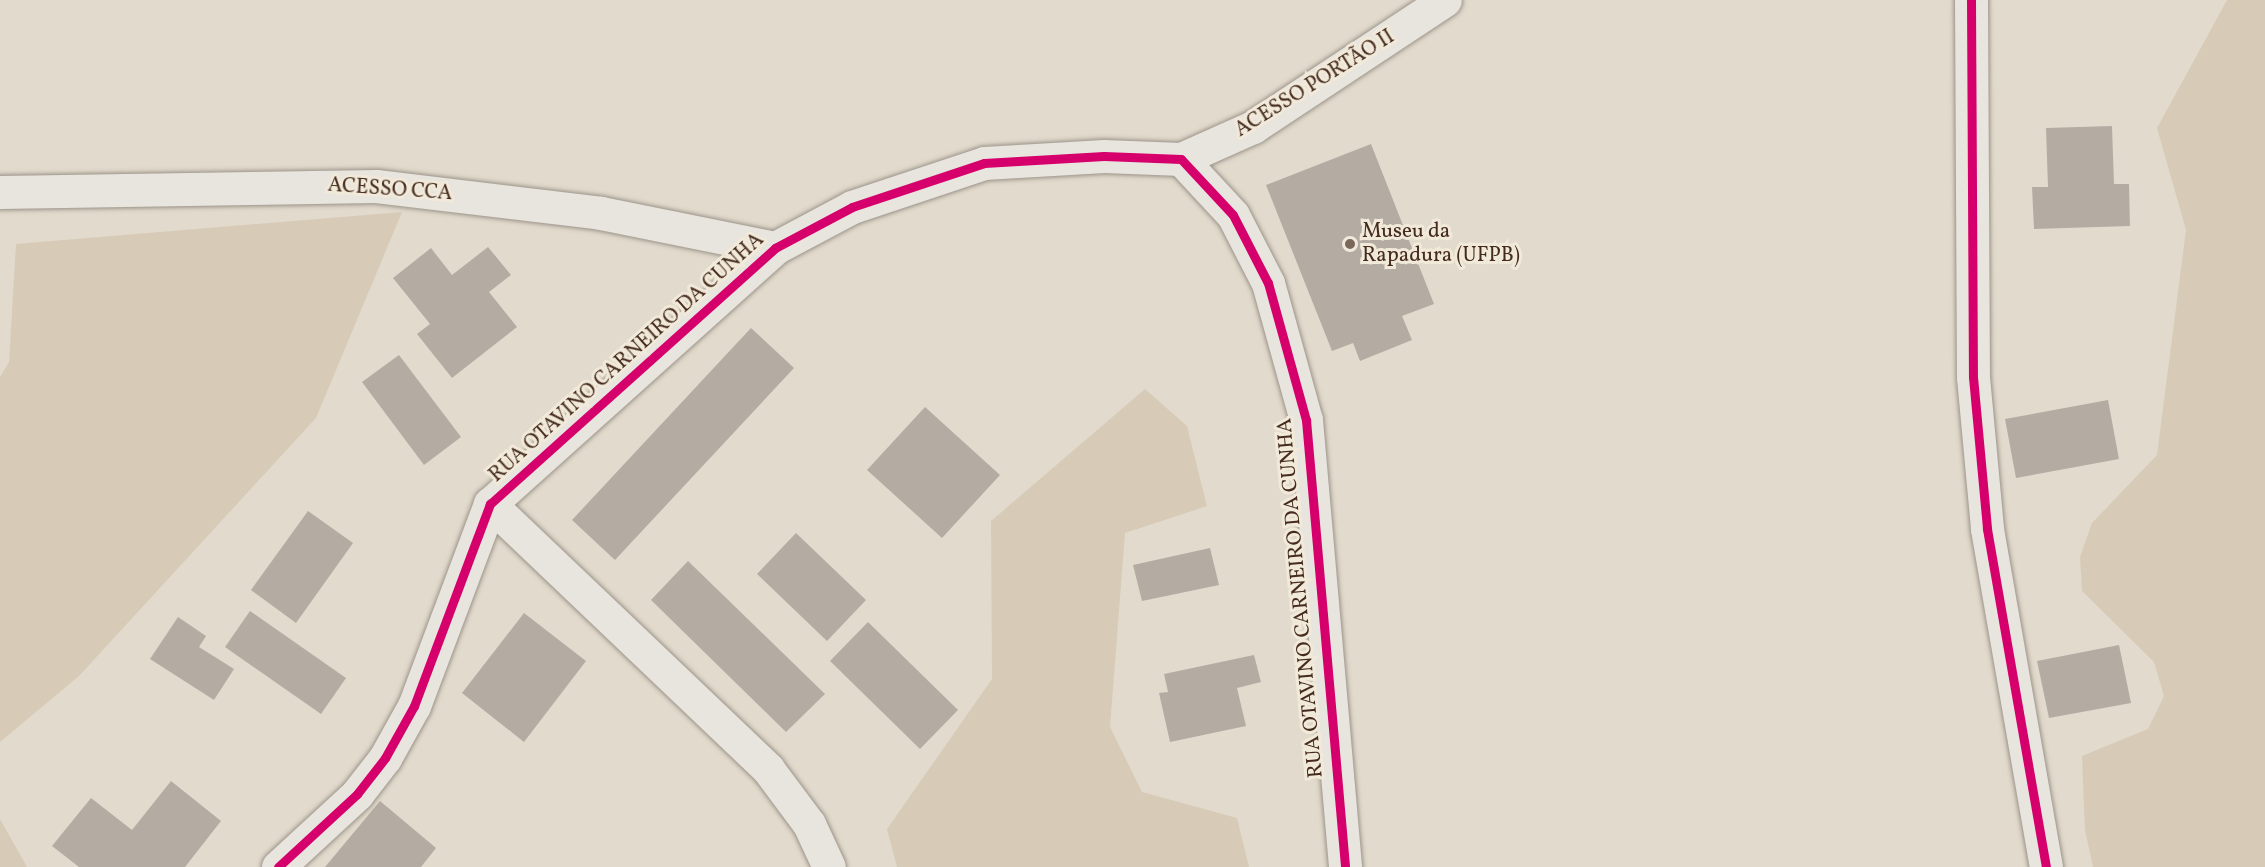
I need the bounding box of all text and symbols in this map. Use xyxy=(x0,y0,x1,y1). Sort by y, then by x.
street label: ACESSO PORTÃO II xyxy=(1231,25,1399,143)
street label: ACESSO CCA xyxy=(327,173,453,207)
place label: Museu da Rapadura (UFPB) xyxy=(1362,219,1520,269)
street label: RUA OTAVINO CARNEIRO DA CUNHA xyxy=(484,228,770,488)
marker: Museu da Rapadura (UFPB) xyxy=(1343,237,1357,251)
street label: RUA OTAVINO CARNEIRO DA CUNHA xyxy=(1273,417,1329,779)

